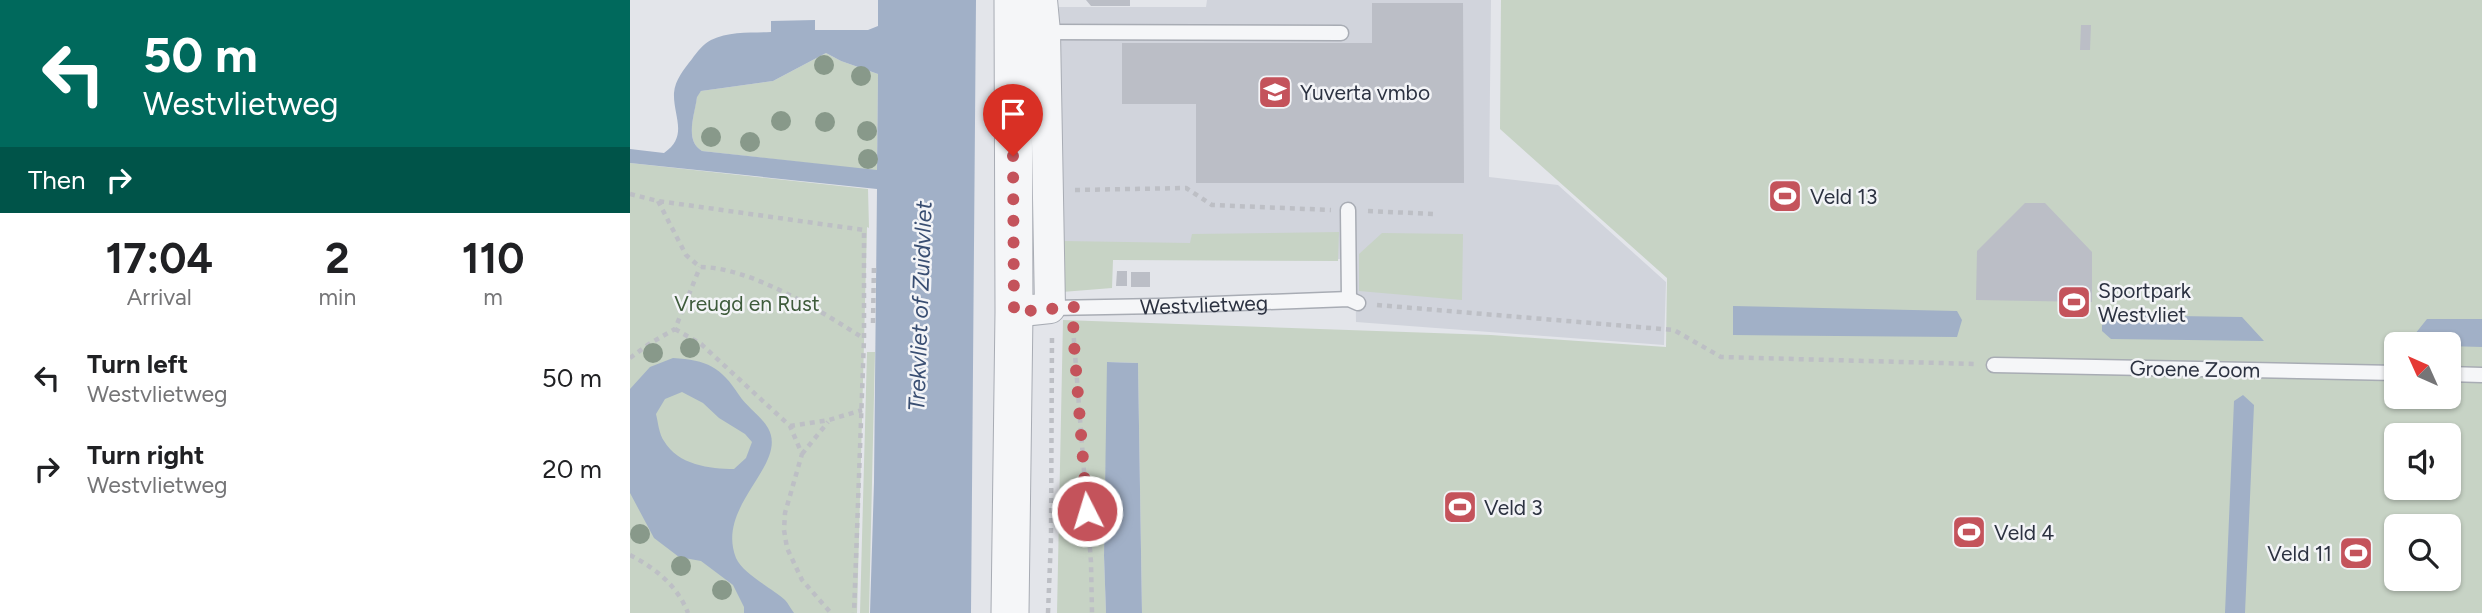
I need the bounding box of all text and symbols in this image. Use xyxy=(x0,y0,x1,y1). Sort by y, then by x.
text: 50 m xyxy=(143,25,258,84)
icon: left xyxy=(28,28,119,119)
school or university icon: Yuverta vmbo xyxy=(1256,73,1294,111)
place label: Yuverta vmbo xyxy=(1300,80,1430,105)
pin xyxy=(983,84,1043,156)
text: Westvlietweg xyxy=(143,85,339,123)
icon: arrive xyxy=(994,95,1032,133)
icon: right xyxy=(100,161,138,199)
text: Then xyxy=(28,164,86,196)
sports icon: Veld 13 xyxy=(1766,177,1804,215)
place label: Veld 13 xyxy=(1810,184,1877,209)
water label: Trekvliet of Zuidvliet xyxy=(902,200,938,412)
text: 17:04 xyxy=(106,233,213,284)
text: 2 xyxy=(325,233,350,284)
text: 110 xyxy=(462,233,524,284)
place label: Sportpark Westvliet xyxy=(2098,278,2192,327)
text: Arrival xyxy=(127,283,192,311)
text: min xyxy=(319,283,356,311)
text: m xyxy=(483,283,503,311)
sports icon: Sportpark Westvliet xyxy=(2055,283,2093,321)
street label: Westvlietweg xyxy=(1140,290,1269,319)
park label: Vreugd en Rust xyxy=(674,291,820,316)
north arrow xyxy=(2384,332,2460,410)
map controls xyxy=(2384,332,2461,591)
text: Turn left xyxy=(87,348,188,380)
street label: Groene Zoom xyxy=(2129,355,2261,383)
icon: left xyxy=(28,359,66,397)
text: 50 m xyxy=(542,362,602,394)
text: Westvlietweg xyxy=(87,380,228,408)
button: sound xyxy=(2384,423,2461,500)
text: Turn right xyxy=(87,439,204,471)
icon: right xyxy=(28,450,66,488)
text: 20 m xyxy=(542,453,602,485)
text: Westvlietweg xyxy=(87,471,228,499)
position arrow xyxy=(1050,474,1124,548)
sports icon: Veld 3 xyxy=(1441,488,1479,526)
place label: Veld 3 xyxy=(1484,495,1543,520)
sports icon: Veld 4 xyxy=(1950,513,1988,551)
button: search xyxy=(2384,514,2461,591)
place label: Veld 4 xyxy=(1994,520,2054,545)
sports icon: Veld 11 xyxy=(2337,534,2375,572)
place label: Veld 11 xyxy=(2267,541,2332,566)

